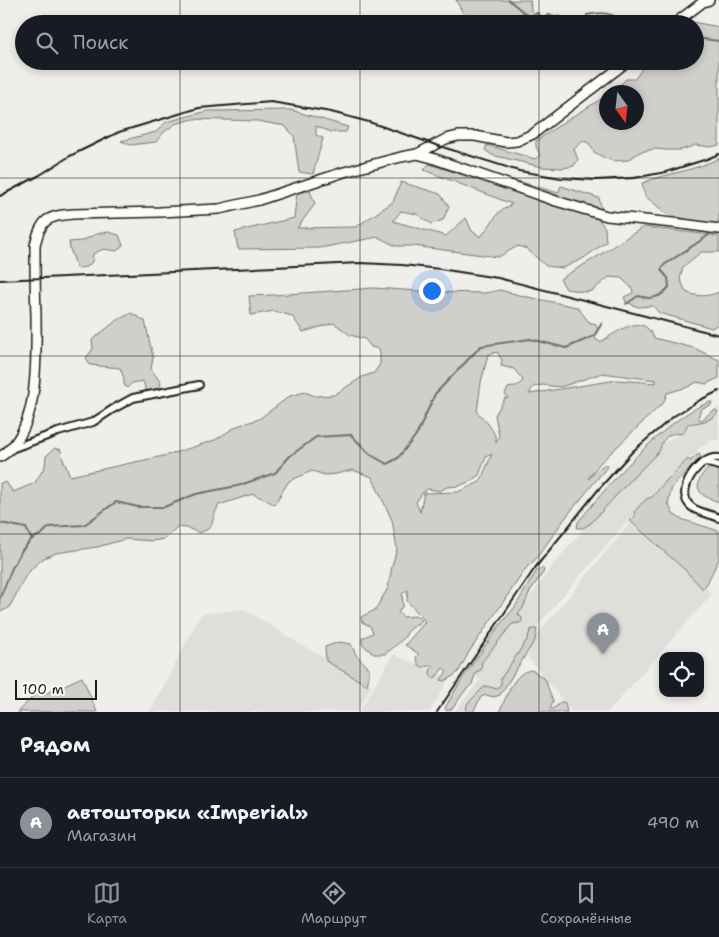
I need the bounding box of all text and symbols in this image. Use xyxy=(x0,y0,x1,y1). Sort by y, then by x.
search box xyxy=(15,15,704,70)
icon: search xyxy=(33,29,61,57)
text: Поиск xyxy=(73,30,128,55)
north arrow xyxy=(599,85,644,130)
your location xyxy=(419,278,445,304)
pin: A xyxy=(587,613,619,654)
map controls xyxy=(659,652,704,697)
button: locate xyxy=(659,652,704,697)
scale bar xyxy=(15,677,98,700)
text: 100 m xyxy=(22,680,64,698)
text: Рядом xyxy=(20,731,90,759)
text: автошторки «Imperial» xyxy=(67,800,308,825)
text: A xyxy=(30,812,42,833)
text: 490 m xyxy=(647,812,699,833)
text: Магазин xyxy=(67,825,136,846)
tab: Карта xyxy=(87,879,127,927)
tab: Маршрут xyxy=(301,879,366,927)
tab: Сохранённые xyxy=(541,879,632,927)

